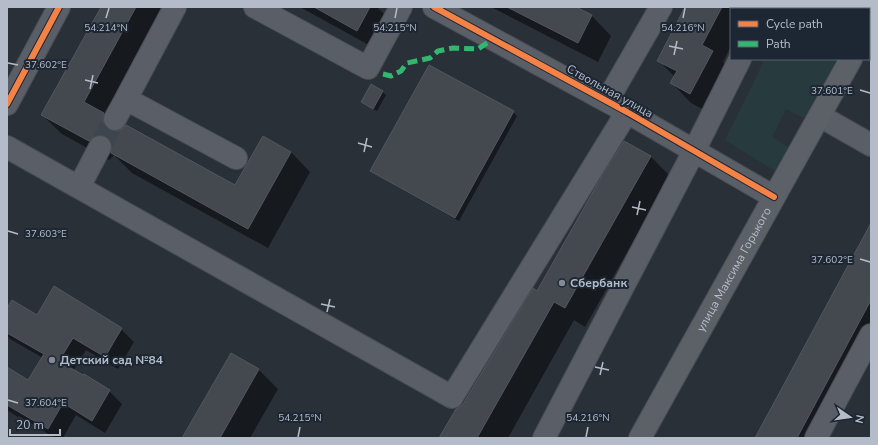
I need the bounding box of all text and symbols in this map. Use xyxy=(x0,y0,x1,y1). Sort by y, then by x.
legend xyxy=(730,8,870,60)
text: Cycle path xyxy=(766,16,823,32)
text: 54.214°N xyxy=(84,21,128,35)
text: 54.215°N xyxy=(373,21,417,35)
text: 54.216°N xyxy=(661,21,705,35)
text: Path xyxy=(766,36,791,52)
text: 37.602°E xyxy=(25,58,67,72)
street label: Ствольная улица xyxy=(564,61,656,121)
text: 37.601°E xyxy=(811,84,853,98)
street label: улица Максима Горького xyxy=(693,204,775,335)
text: 37.603°E xyxy=(25,227,67,241)
text: 37.602°E xyxy=(811,253,853,267)
place label: Сбербанк xyxy=(570,275,627,291)
marker: Сбербанк xyxy=(557,278,567,288)
place label: Детский сад №84 xyxy=(60,352,163,368)
marker: Детский сад №84 xyxy=(47,355,57,365)
text: 37.604°E xyxy=(25,396,67,410)
north arrow xyxy=(830,397,870,437)
scale bar xyxy=(10,411,60,437)
text: 54.215°N xyxy=(278,411,322,425)
text: 54.216°N xyxy=(566,411,610,425)
text: N xyxy=(851,413,867,425)
text: 20 m xyxy=(16,417,44,433)

